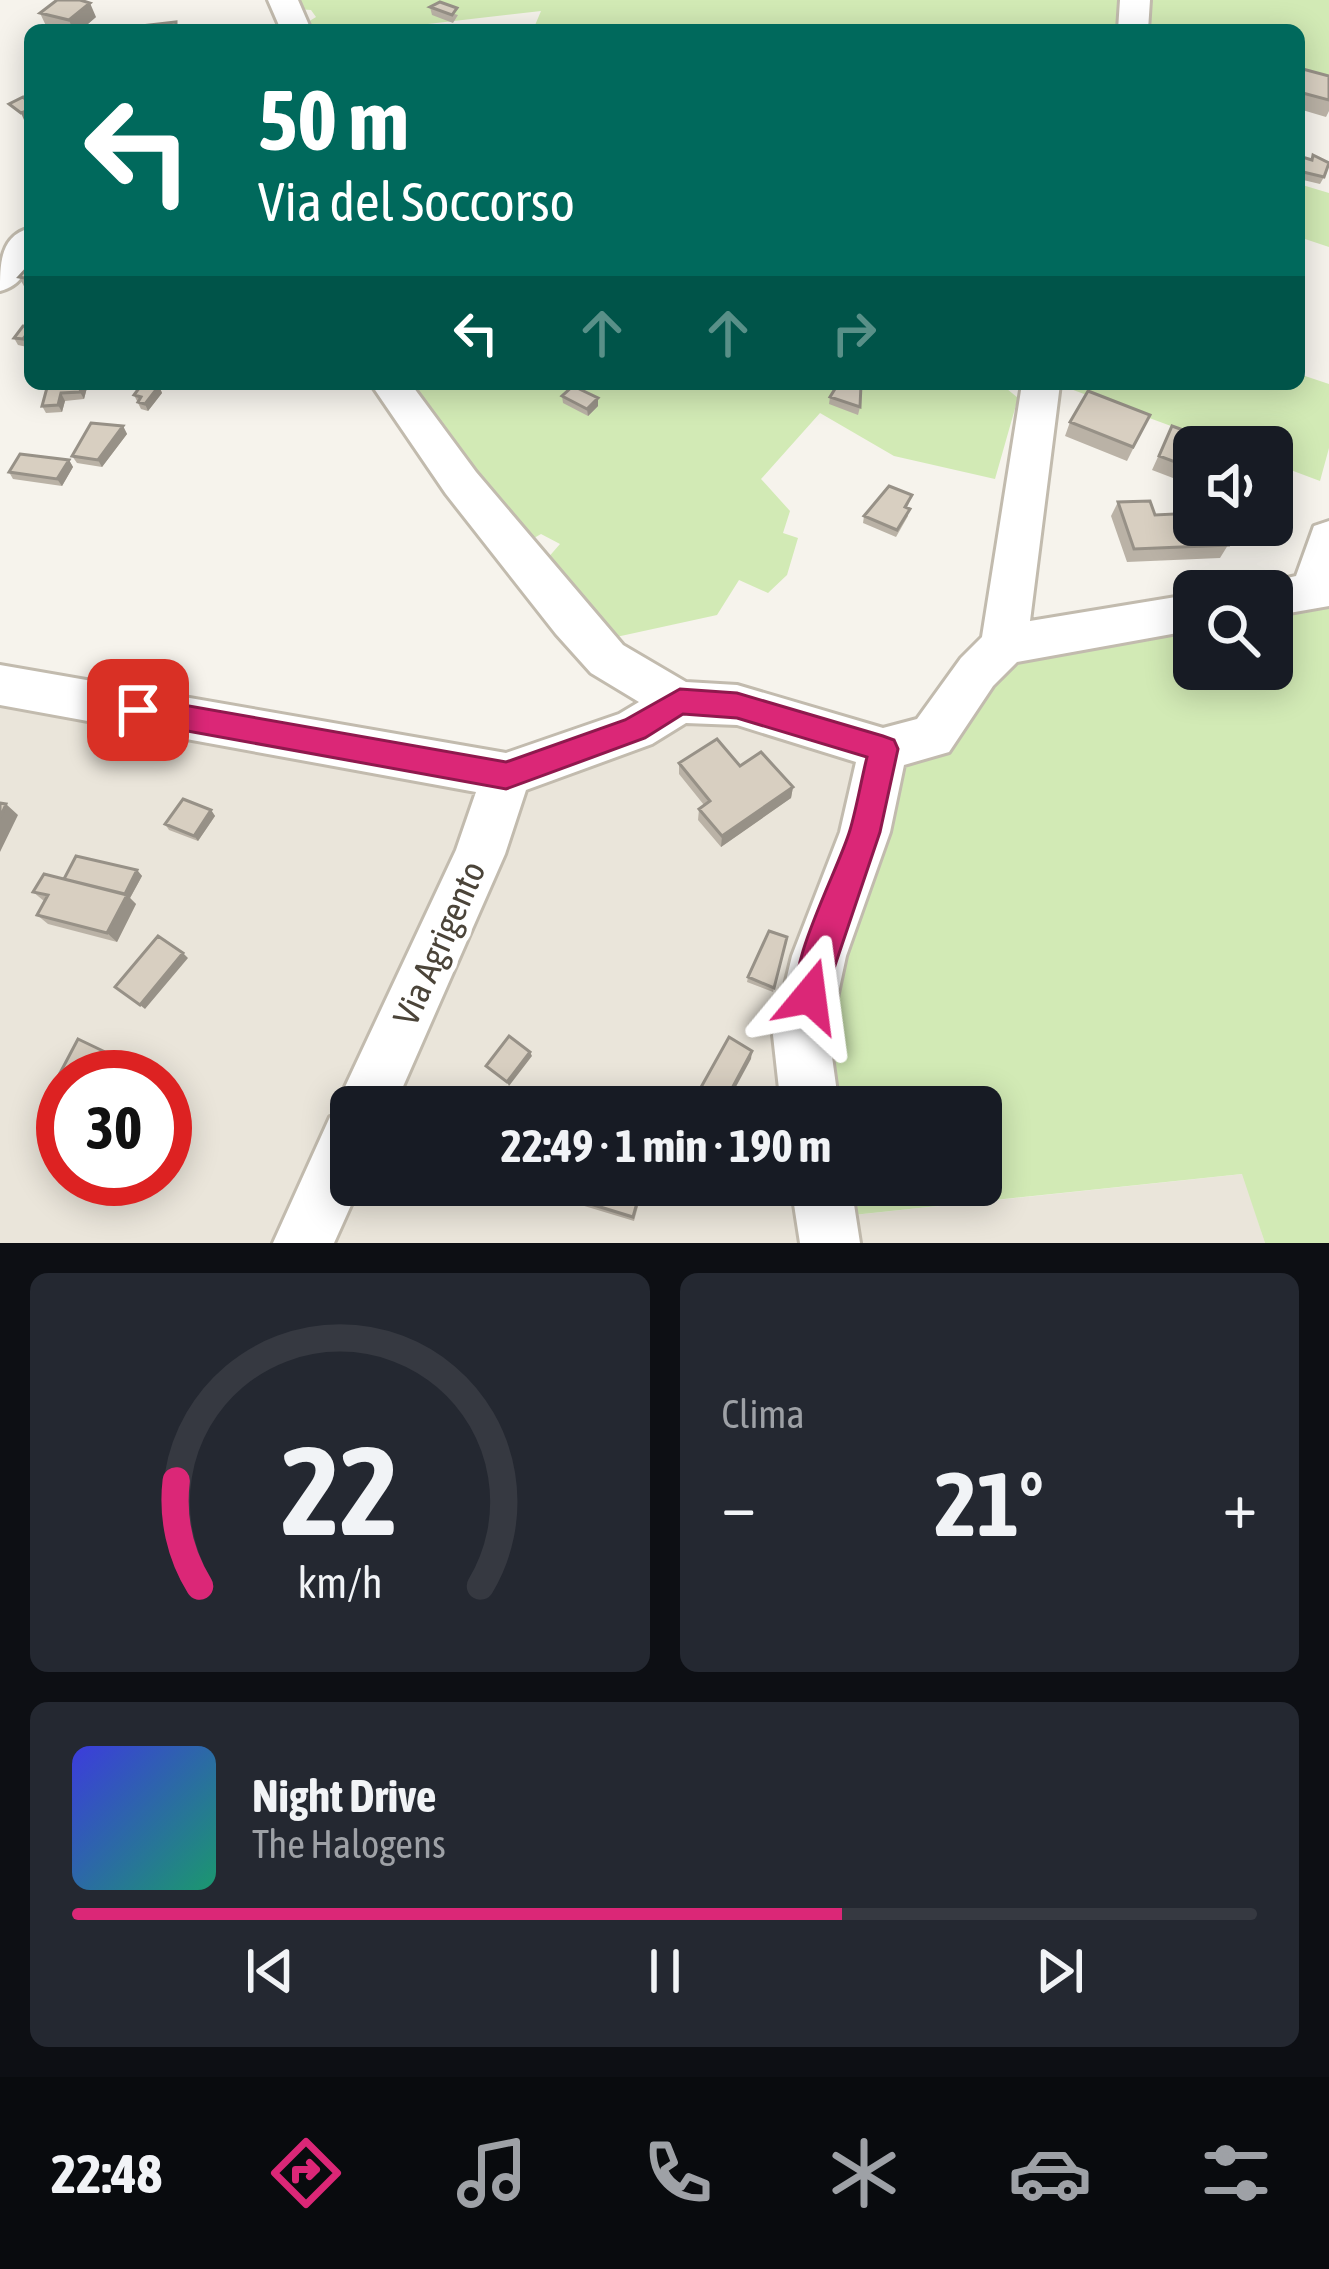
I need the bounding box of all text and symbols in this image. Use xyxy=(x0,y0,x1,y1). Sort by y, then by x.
icon: left xyxy=(60,72,216,228)
text: 50 m xyxy=(258,72,409,168)
text: Via del Soccorso xyxy=(258,171,575,232)
icon: left xyxy=(443,300,509,366)
icon: ahead xyxy=(569,300,635,366)
icon: ahead xyxy=(695,300,761,366)
icon: right xyxy=(821,300,887,366)
map controls xyxy=(1173,426,1293,690)
button: sound xyxy=(1173,426,1293,546)
button: search xyxy=(1173,570,1293,690)
pin xyxy=(87,659,189,761)
icon: arrive xyxy=(105,677,171,743)
street label: Via Agrigento xyxy=(384,854,494,1032)
position arrow xyxy=(747,933,873,1059)
speed limit sign: 30 xyxy=(36,1050,192,1206)
text: 22:49 · 1 min · 190 m xyxy=(501,1120,831,1172)
text: Clima xyxy=(722,1392,805,1436)
text: 22 xyxy=(281,1418,398,1561)
text: 21° xyxy=(935,1452,1044,1555)
text: − xyxy=(722,1466,756,1542)
text: + xyxy=(1223,1466,1257,1542)
text: km/h xyxy=(297,1557,382,1606)
text: Night Drive xyxy=(252,1770,437,1822)
text: The Halogens xyxy=(252,1822,446,1866)
icon: previous xyxy=(237,1938,303,2004)
icon: pause xyxy=(632,1938,698,2004)
icon: next xyxy=(1027,1938,1093,2004)
icon: directions xyxy=(264,2131,348,2215)
icon: music xyxy=(450,2131,534,2215)
icon: phone xyxy=(636,2131,720,2215)
icon: climate xyxy=(822,2131,906,2215)
icon: car xyxy=(1008,2131,1092,2215)
icon: filters xyxy=(1194,2131,1278,2215)
text: 22:48 xyxy=(51,2143,162,2204)

